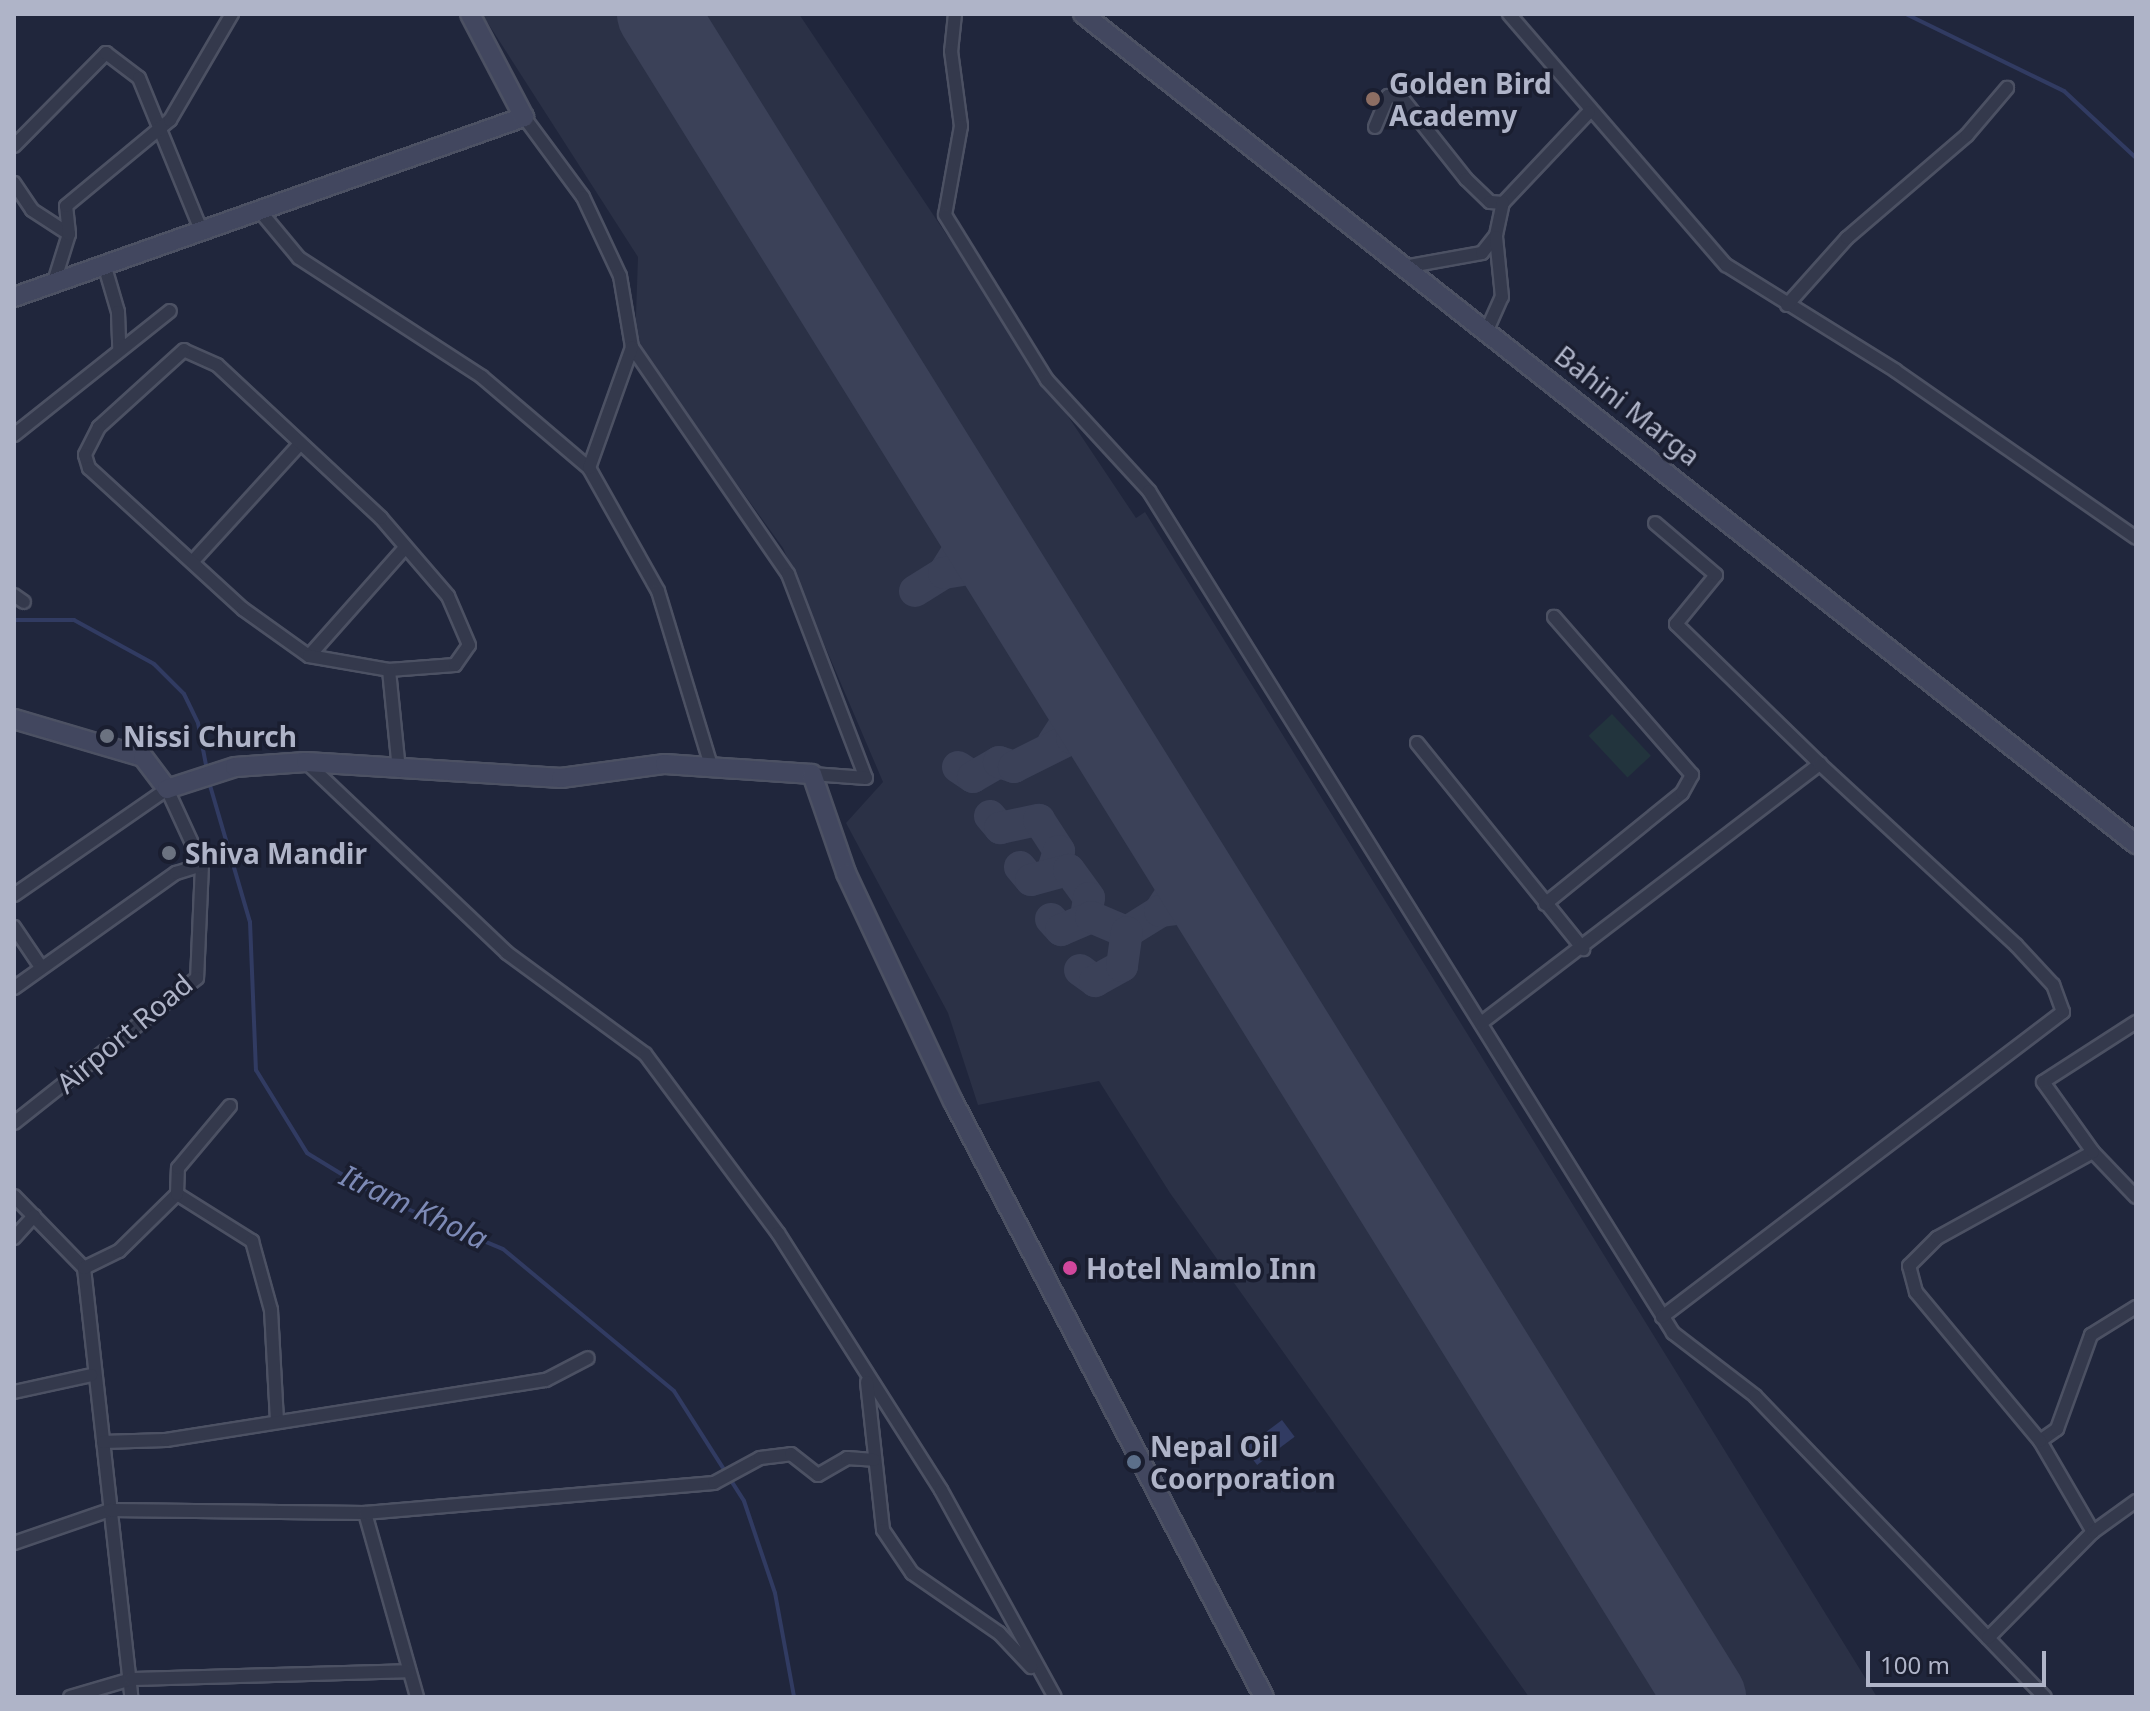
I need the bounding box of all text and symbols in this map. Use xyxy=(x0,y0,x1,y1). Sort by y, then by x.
place label: Golden Bird Academy xyxy=(1389,66,1552,132)
marker: Golden Bird Academy xyxy=(1364,90,1382,108)
street label: Bahini Marga xyxy=(1548,338,1708,472)
place label: Nissi Church xyxy=(123,719,297,753)
marker: Nissi Church xyxy=(98,727,116,745)
place label: Shiva Mandir xyxy=(185,836,367,870)
marker: Shiva Mandir xyxy=(160,844,178,862)
street label: Airport Road xyxy=(49,966,199,1100)
water label: Itram Khola xyxy=(335,1157,493,1257)
place label: Hotel Namlo Inn xyxy=(1086,1251,1317,1285)
marker: Hotel Namlo Inn xyxy=(1061,1259,1079,1277)
place label: Nepal Oil Coorporation xyxy=(1150,1429,1336,1495)
marker: Nepal Oil Coorporation xyxy=(1125,1453,1143,1471)
scale bar xyxy=(1870,1635,2050,1685)
text: 100 m xyxy=(1880,1648,1950,1681)

